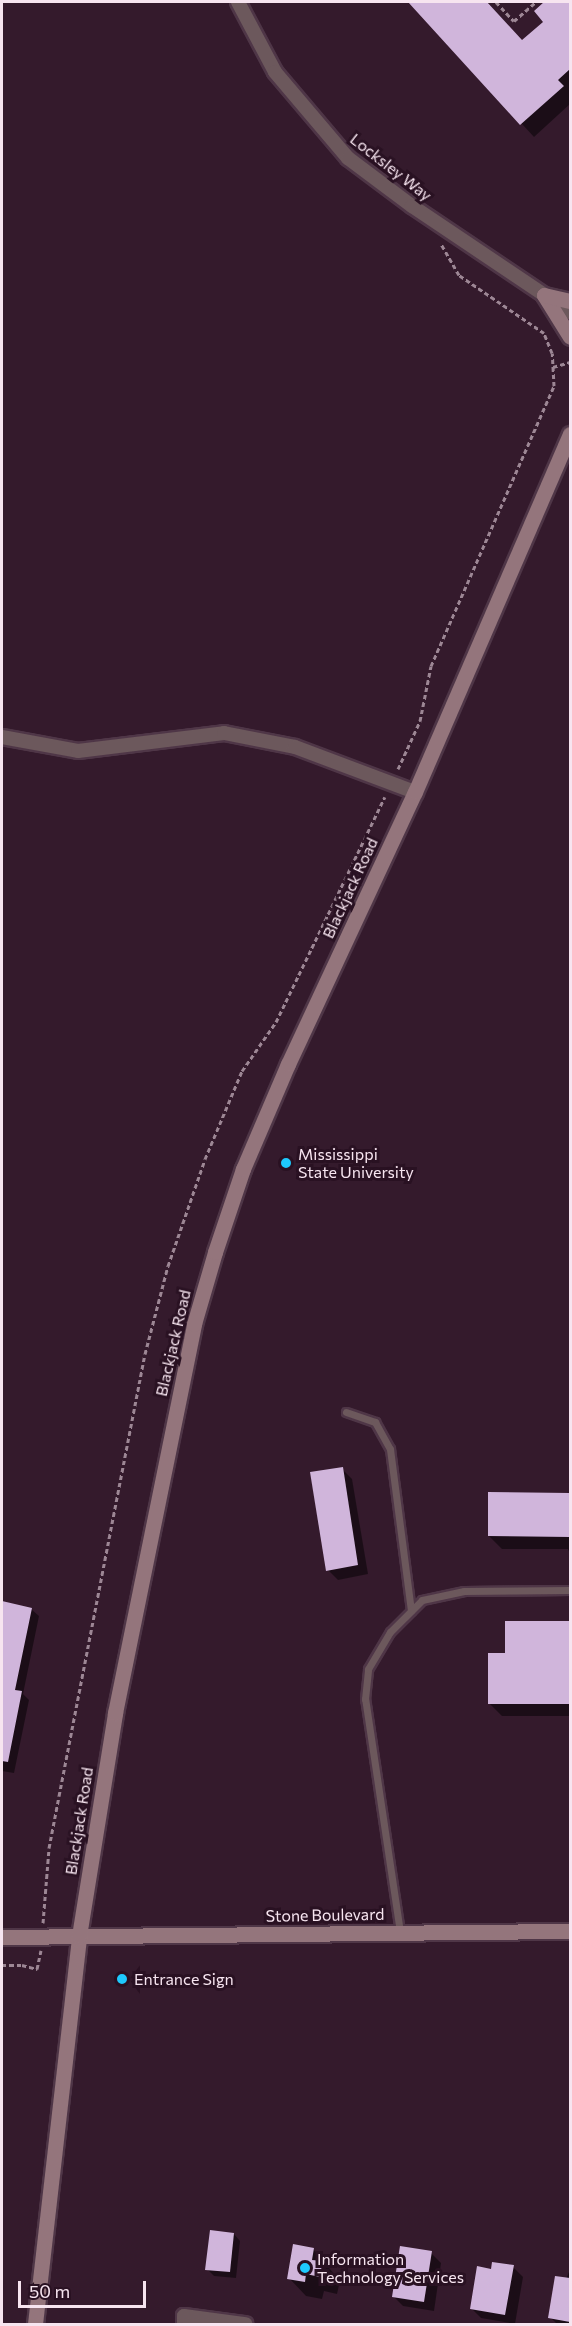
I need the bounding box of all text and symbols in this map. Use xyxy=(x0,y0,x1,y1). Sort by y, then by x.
street label: Locksley Way xyxy=(346,129,436,205)
street label: Blackjack Road xyxy=(318,835,382,941)
place label: Mississippi State University xyxy=(298,1144,414,1182)
marker: Mississippi State University xyxy=(279,1156,293,1170)
street label: Blackjack Road xyxy=(151,1288,195,1398)
street label: Blackjack Road xyxy=(61,1766,97,1876)
street label: Stone Boulevard xyxy=(265,1904,385,1926)
place label: Entrance Sign xyxy=(134,1969,234,1989)
marker: Entrance Sign xyxy=(115,1972,129,1986)
place label: Information Technology Services xyxy=(317,2249,464,2287)
marker: Information Technology Services xyxy=(298,2261,312,2275)
scale bar xyxy=(21,2269,148,2307)
text: 50 m xyxy=(29,2280,70,2302)

